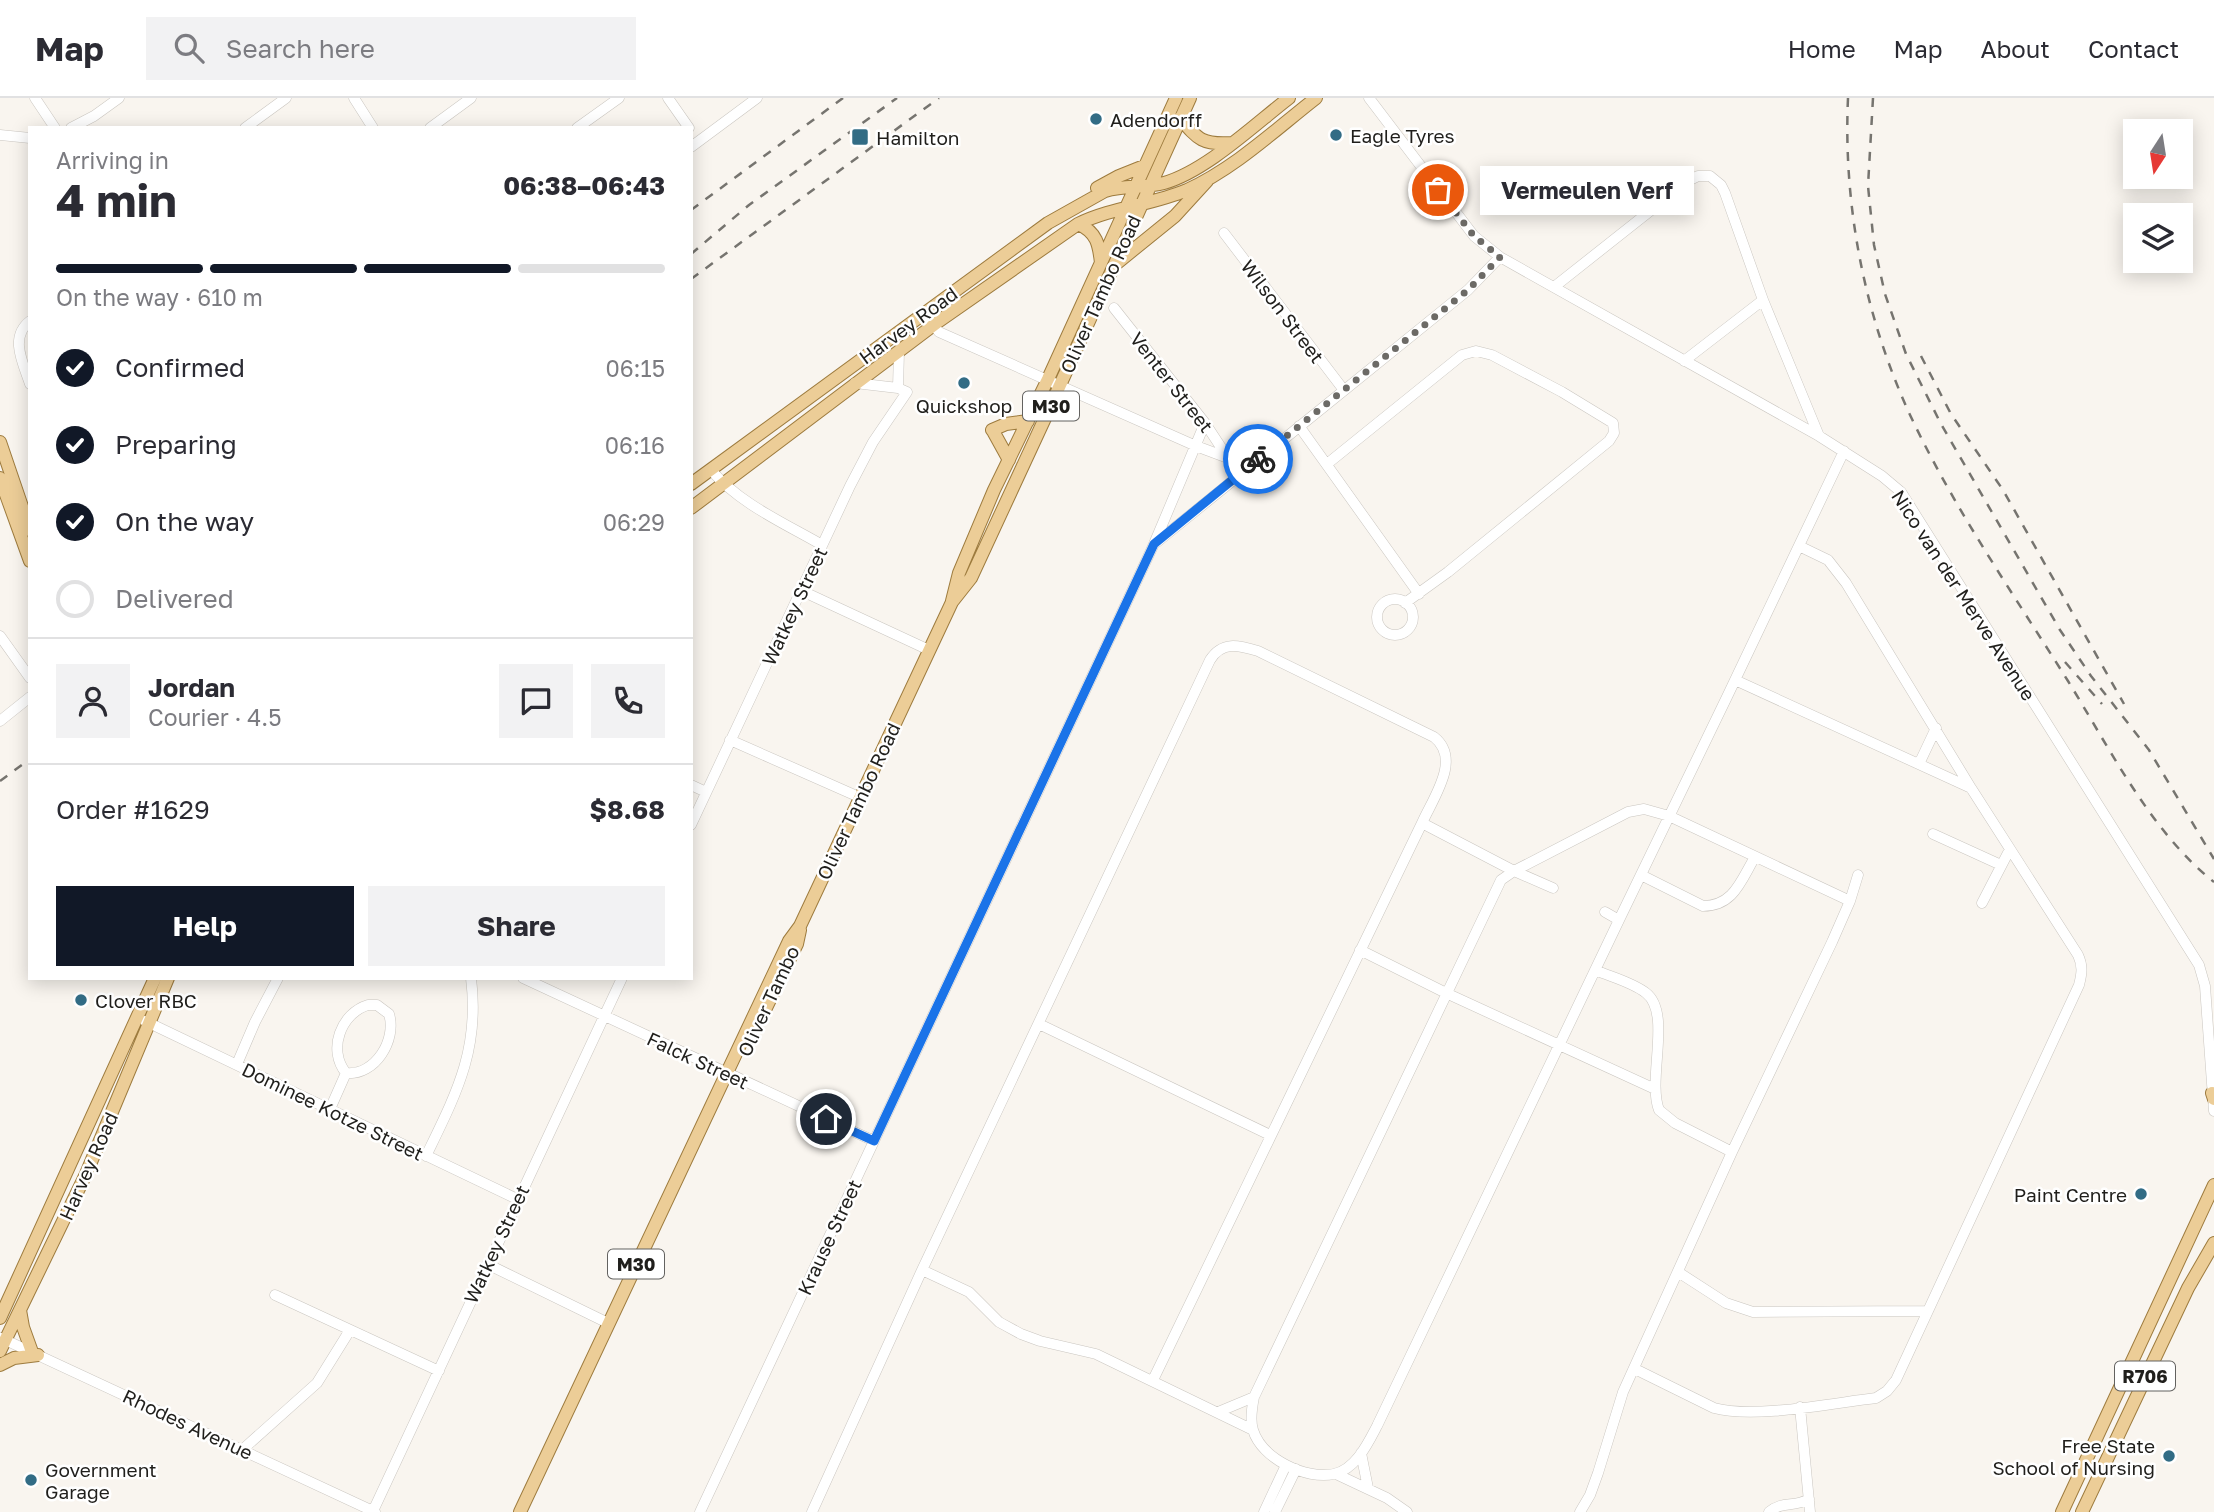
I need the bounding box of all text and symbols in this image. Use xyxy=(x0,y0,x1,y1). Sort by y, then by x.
search box xyxy=(146,17,636,80)
text: Map xyxy=(35,29,104,68)
icon: search xyxy=(170,29,208,67)
text: Search here xyxy=(226,33,375,64)
text: Home xyxy=(1788,34,1856,63)
text: Map xyxy=(1894,34,1943,63)
text: About xyxy=(1981,34,2050,63)
text: Contact xyxy=(2088,34,2179,63)
place label: Adendorff xyxy=(1110,108,1202,131)
marker: Adendorff xyxy=(1088,111,1104,127)
north arrow xyxy=(2123,119,2193,189)
map controls xyxy=(2123,119,2193,273)
place label: Eagle Tyres xyxy=(1350,124,1455,147)
place label: Hamilton xyxy=(876,126,959,149)
marker: Hamilton xyxy=(850,127,870,147)
marker: Eagle Tyres xyxy=(1328,127,1344,143)
text: Arriving in xyxy=(56,146,169,174)
pin xyxy=(1408,160,1468,220)
callout: Vermeulen Verf xyxy=(1480,166,1694,214)
text: 06:38–06:43 xyxy=(503,170,665,201)
icon: bag xyxy=(1419,171,1457,209)
text: 4 min xyxy=(56,172,177,227)
text: Vermeulen Verf xyxy=(1501,176,1673,204)
button: layers xyxy=(2123,203,2193,273)
street label: Oliver Tambo Road xyxy=(1055,211,1145,377)
street label: Wilson Street xyxy=(1237,255,1329,367)
street label: Harvey Road xyxy=(854,282,962,368)
text: On the way · 610 m xyxy=(56,283,263,311)
street label: Venter Street xyxy=(1126,327,1218,437)
icon: check xyxy=(56,349,94,387)
text: Confirmed xyxy=(115,352,245,383)
text: 06:15 xyxy=(605,354,665,382)
marker: Quickshop xyxy=(956,375,972,391)
road number: M30 xyxy=(1023,392,1079,420)
place label: Quickshop xyxy=(916,394,1012,417)
courier xyxy=(1223,424,1293,494)
icon: check xyxy=(56,426,94,464)
text: Preparing xyxy=(115,429,237,460)
text: 06:16 xyxy=(605,431,665,459)
icon: bike xyxy=(1239,440,1277,478)
street label: Nico van der Merve Avenue xyxy=(1887,485,2041,705)
icon: check xyxy=(56,503,94,541)
text: On the way xyxy=(115,506,254,537)
text: 06:29 xyxy=(603,508,665,536)
street label: Watkey Street xyxy=(756,543,832,669)
text: Delivered xyxy=(115,583,234,614)
button: person xyxy=(56,664,130,738)
button: chat xyxy=(499,664,573,738)
button: phone xyxy=(591,664,665,738)
text: Jordan xyxy=(148,672,235,703)
text: Courier · 4.5 xyxy=(148,703,281,731)
street label: Oliver Tambo Road xyxy=(812,719,904,883)
text: Order #1629 xyxy=(56,794,210,825)
text: $8.68 xyxy=(589,794,665,825)
button: Help xyxy=(56,886,354,966)
button: Share xyxy=(368,886,665,966)
street label: Oliver Tambo xyxy=(732,942,804,1060)
place label: Clover RBC xyxy=(95,989,197,1012)
marker: Clover RBC xyxy=(73,992,89,1008)
street label: Falck Street xyxy=(643,1026,753,1094)
street label: Dominee Kotze Street xyxy=(239,1057,427,1165)
pin xyxy=(796,1089,856,1149)
icon: home xyxy=(807,1100,845,1138)
street label: Harvey Road xyxy=(54,1108,122,1224)
street label: Krause Street xyxy=(792,1176,866,1298)
street label: Watkey Street xyxy=(458,1181,534,1307)
place label: Paint Centre xyxy=(2014,1183,2127,1206)
marker: Paint Centre xyxy=(2133,1186,2149,1202)
road number: M30 xyxy=(608,1250,664,1279)
road number: R706 xyxy=(2115,1362,2175,1391)
street label: Rhodes Avenue xyxy=(119,1384,257,1464)
place label: Free State School of Nursing xyxy=(1992,1434,2155,1479)
marker: Free State School of Nursing xyxy=(2161,1448,2177,1464)
place label: Government Garage xyxy=(45,1458,157,1503)
marker: Government Garage xyxy=(23,1472,39,1488)

